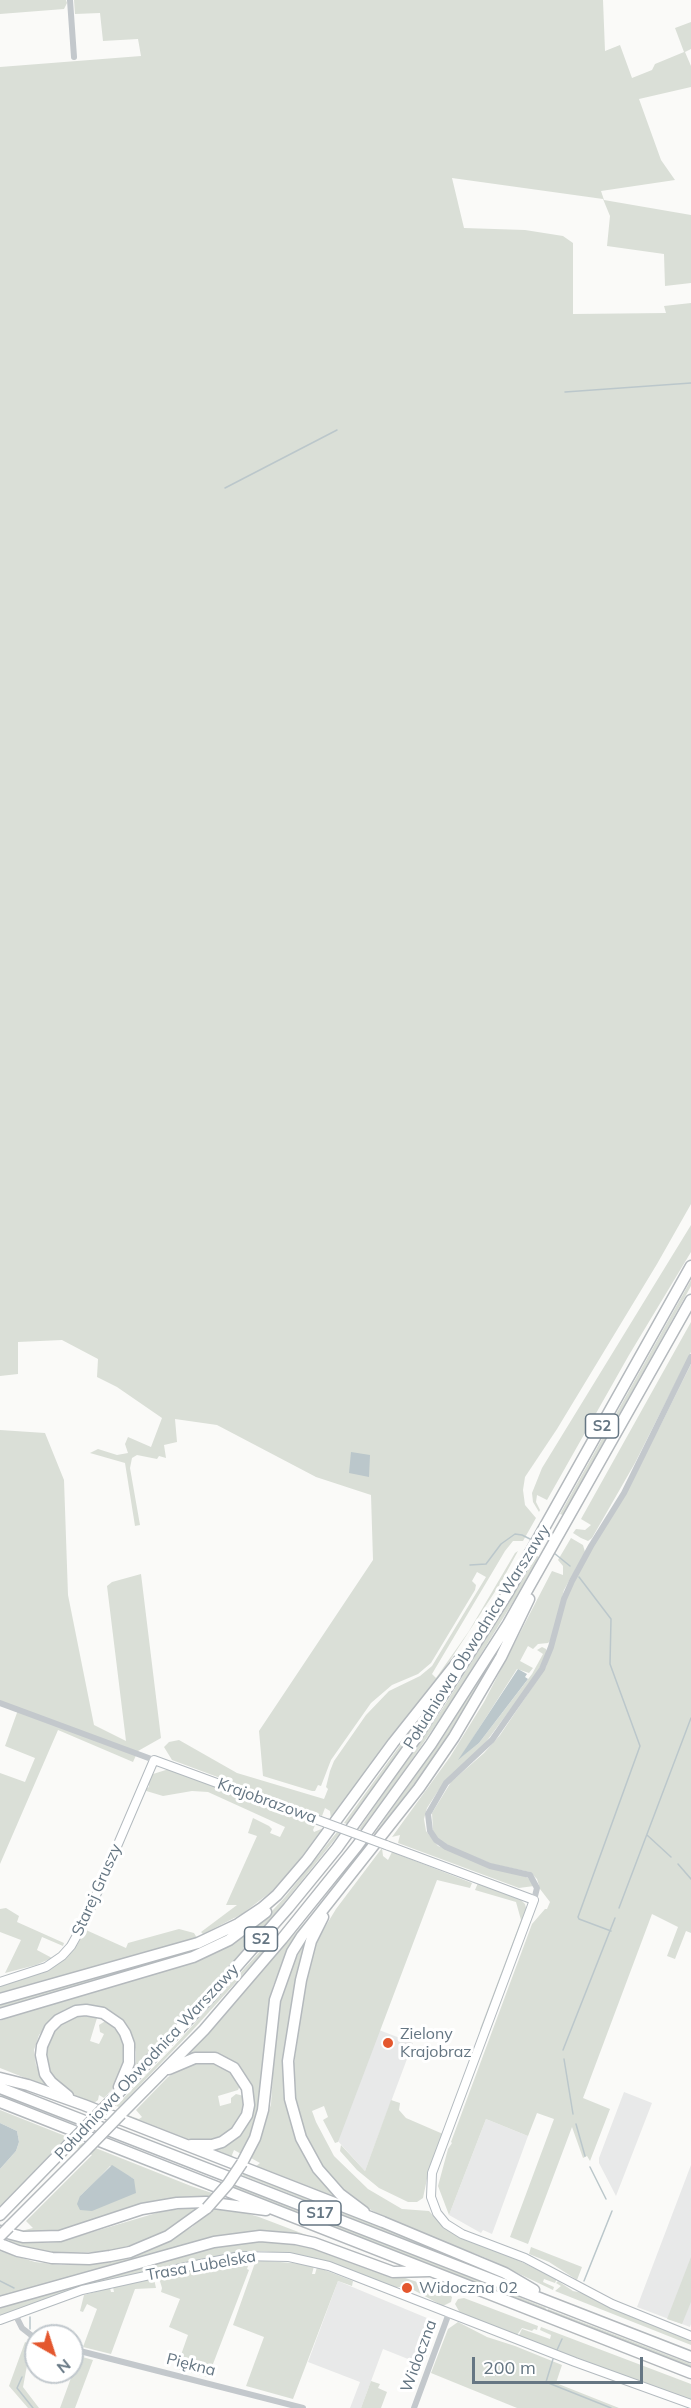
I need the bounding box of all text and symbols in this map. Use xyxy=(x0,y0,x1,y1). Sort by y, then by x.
road number: S2 xyxy=(586,1414,618,1438)
street label: Południowa Obwodnica Warszawy xyxy=(400,1521,554,1753)
street label: Krajobrazowa xyxy=(215,1774,319,1828)
street label: Starej Gruszy xyxy=(68,1841,126,1939)
road number: S2 xyxy=(244,1927,278,1951)
street label: Południowa Obwodnica Warszawy xyxy=(51,1960,243,2164)
place label: Zielony Krajobraz xyxy=(400,2024,472,2062)
marker: Zielony Krajobraz xyxy=(381,2036,395,2050)
road number: S17 xyxy=(299,2201,341,2225)
street label: Trasa Lubelska xyxy=(145,2247,257,2285)
place label: Widoczna 02 xyxy=(419,2278,518,2298)
marker: Widoczna 02 xyxy=(400,2281,414,2295)
street label: Widoczna xyxy=(397,2317,441,2395)
north arrow xyxy=(24,2324,84,2384)
scale bar xyxy=(475,2345,646,2383)
street label: Piękna xyxy=(164,2350,218,2380)
text: N xyxy=(53,2355,75,2378)
text: 200 m xyxy=(483,2356,536,2379)

